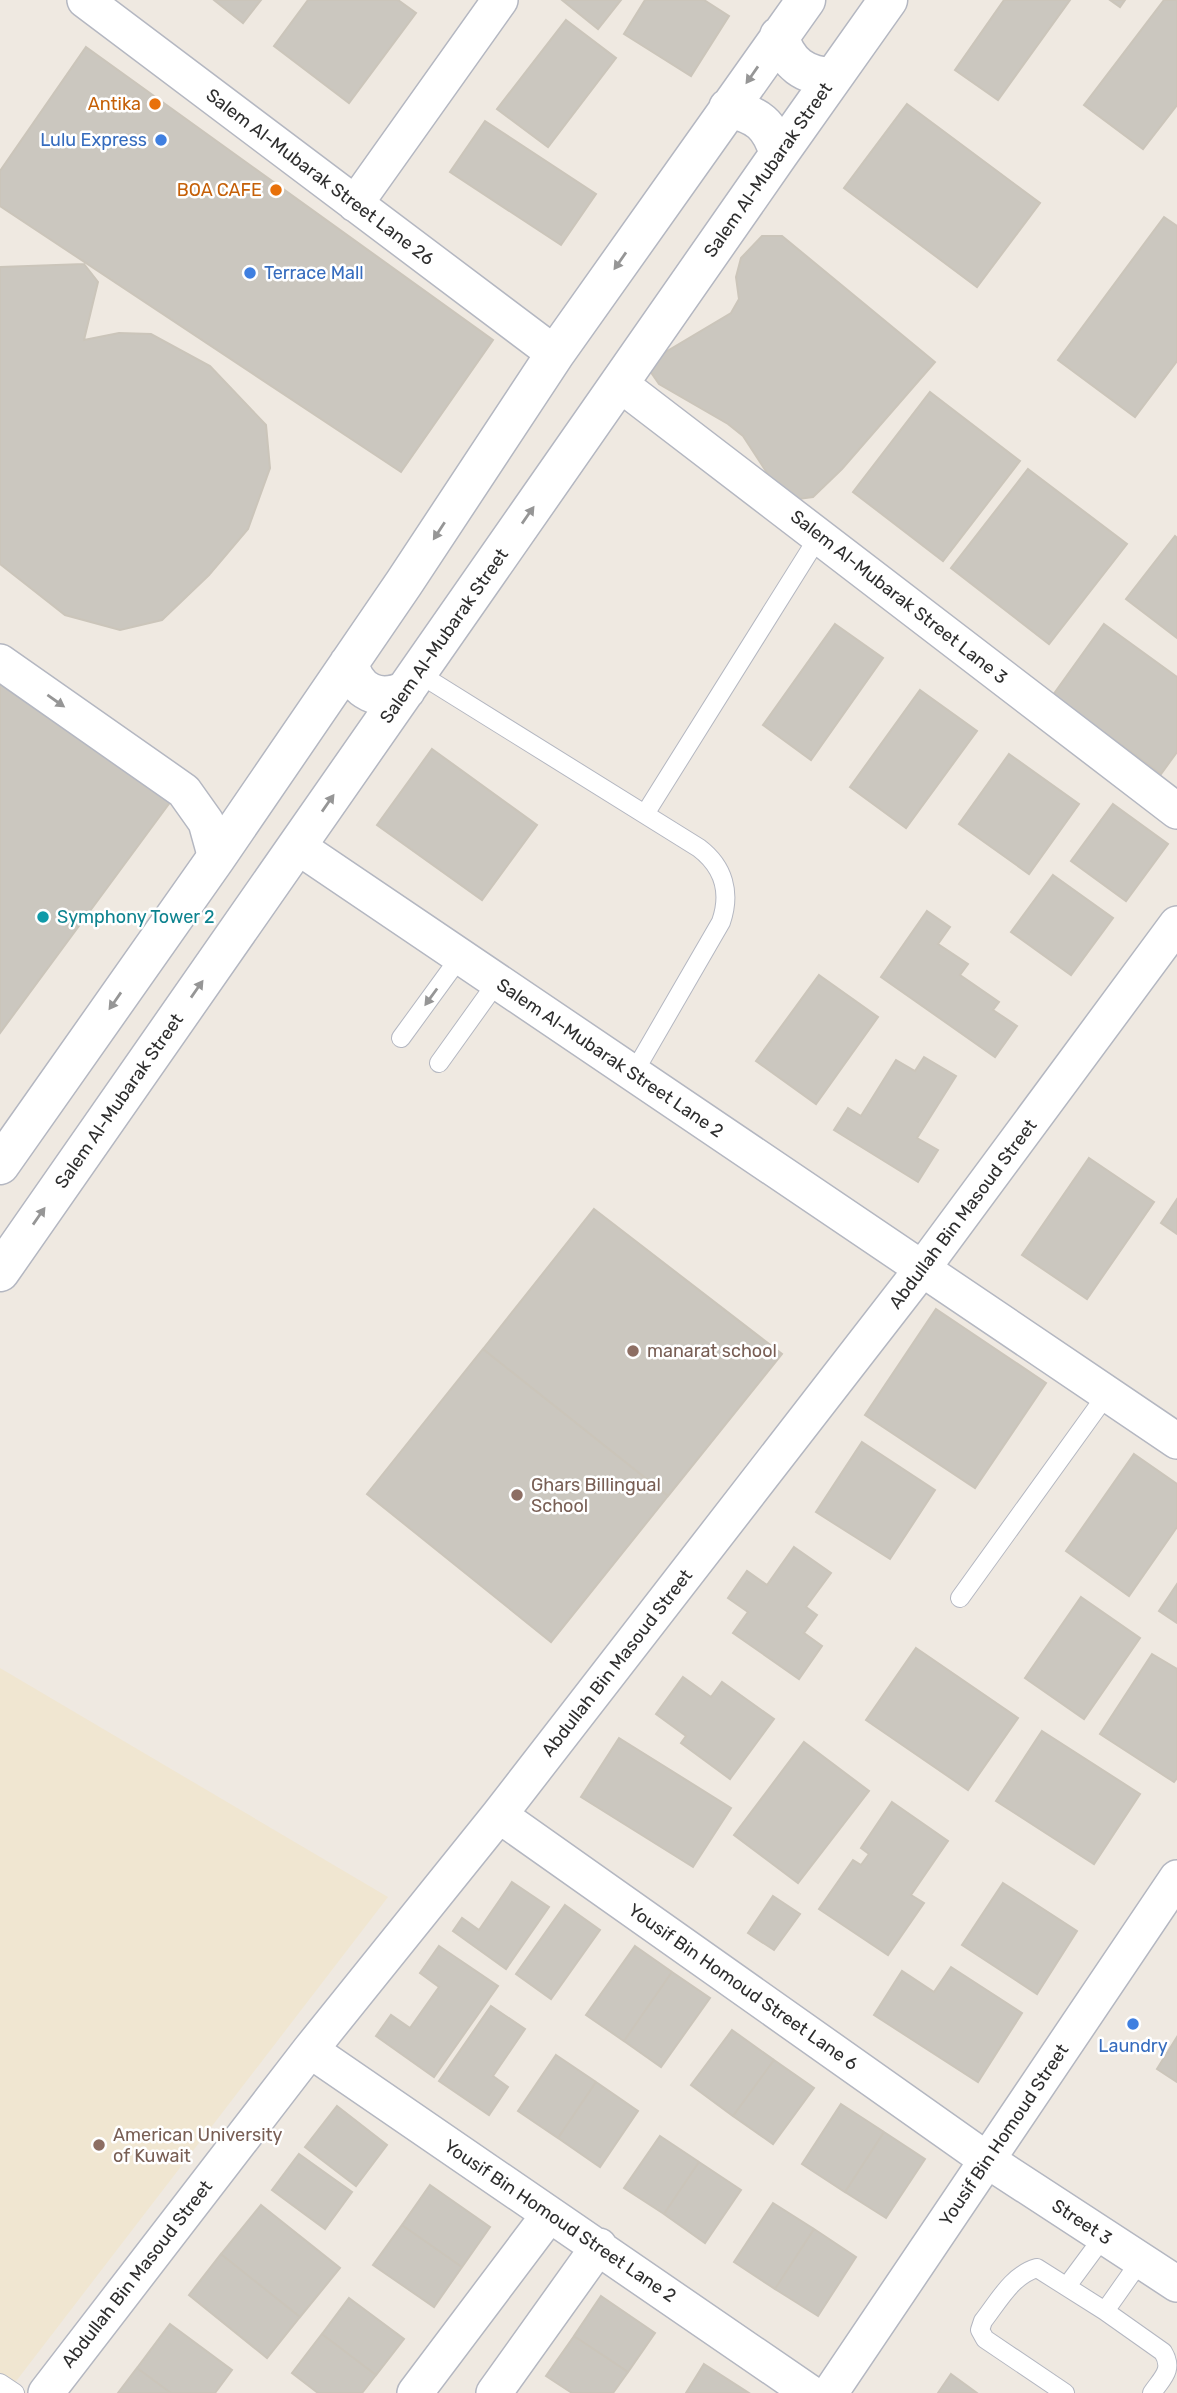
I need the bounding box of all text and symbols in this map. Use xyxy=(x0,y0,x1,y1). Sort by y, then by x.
one-way arrow xyxy=(745,66,759,84)
street label: Salem Al-Mubarak Street xyxy=(699,78,837,262)
street label: Salem Al-Mubarak Street Lane 26 xyxy=(202,84,438,270)
place label: Antika xyxy=(88,93,141,115)
marker: Antika xyxy=(147,96,163,112)
place label: Lulu Express xyxy=(40,129,147,151)
marker: Lulu Express xyxy=(153,132,169,148)
place label: BOA CAFE xyxy=(177,179,262,201)
marker: BOA CAFE xyxy=(268,182,284,198)
one-way arrow xyxy=(613,252,627,270)
place label: Terrace Mall xyxy=(264,262,364,284)
marker: Terrace Mall xyxy=(242,265,258,281)
street label: Salem Al-Mubarak Street Lane 3 xyxy=(786,505,1012,689)
one-way arrow xyxy=(521,506,535,524)
one-way arrow xyxy=(432,521,445,541)
street label: Salem Al-Mubarak Street xyxy=(375,544,513,728)
one-way arrow xyxy=(47,694,65,708)
one-way arrow xyxy=(321,794,335,812)
place label: Symphony Tower 2 xyxy=(57,906,215,928)
marker: Symphony Tower 2 xyxy=(35,909,51,925)
street label: Salem Al-Mubarak Street Lane 2 xyxy=(492,974,728,1142)
one-way arrow xyxy=(190,980,204,998)
one-way arrow xyxy=(424,988,438,1006)
one-way arrow xyxy=(108,992,122,1010)
street label: Salem Al-Mubarak Street xyxy=(50,1009,188,1193)
street label: Abdullah Bin Masoud Street xyxy=(884,1115,1042,1313)
one-way arrow xyxy=(32,1207,46,1225)
place label: manarat school xyxy=(647,1340,777,1362)
marker: manarat school xyxy=(625,1343,641,1359)
place label: Ghars Billingual School xyxy=(531,1474,661,1517)
marker: Ghars Billingual School xyxy=(509,1487,525,1503)
street label: Abdullah Bin Masoud Street xyxy=(537,1565,697,1761)
street label: Yousif Bin Homoud Street Lane 6 xyxy=(624,1899,862,2075)
marker: Laundry xyxy=(1125,2016,1141,2032)
place label: Laundry xyxy=(1098,2035,1168,2057)
street label: Yousif Bin Homoud Street xyxy=(935,2040,1073,2230)
place label: American University of Kuwait xyxy=(113,2124,283,2167)
street label: Yousif Bin Homoud Street Lane 2 xyxy=(440,2135,680,2307)
marker: American University of Kuwait xyxy=(91,2137,107,2153)
street label: Abdullah Bin Masoud Street xyxy=(57,2176,217,2372)
street label: Street 3 xyxy=(1048,2194,1116,2250)

